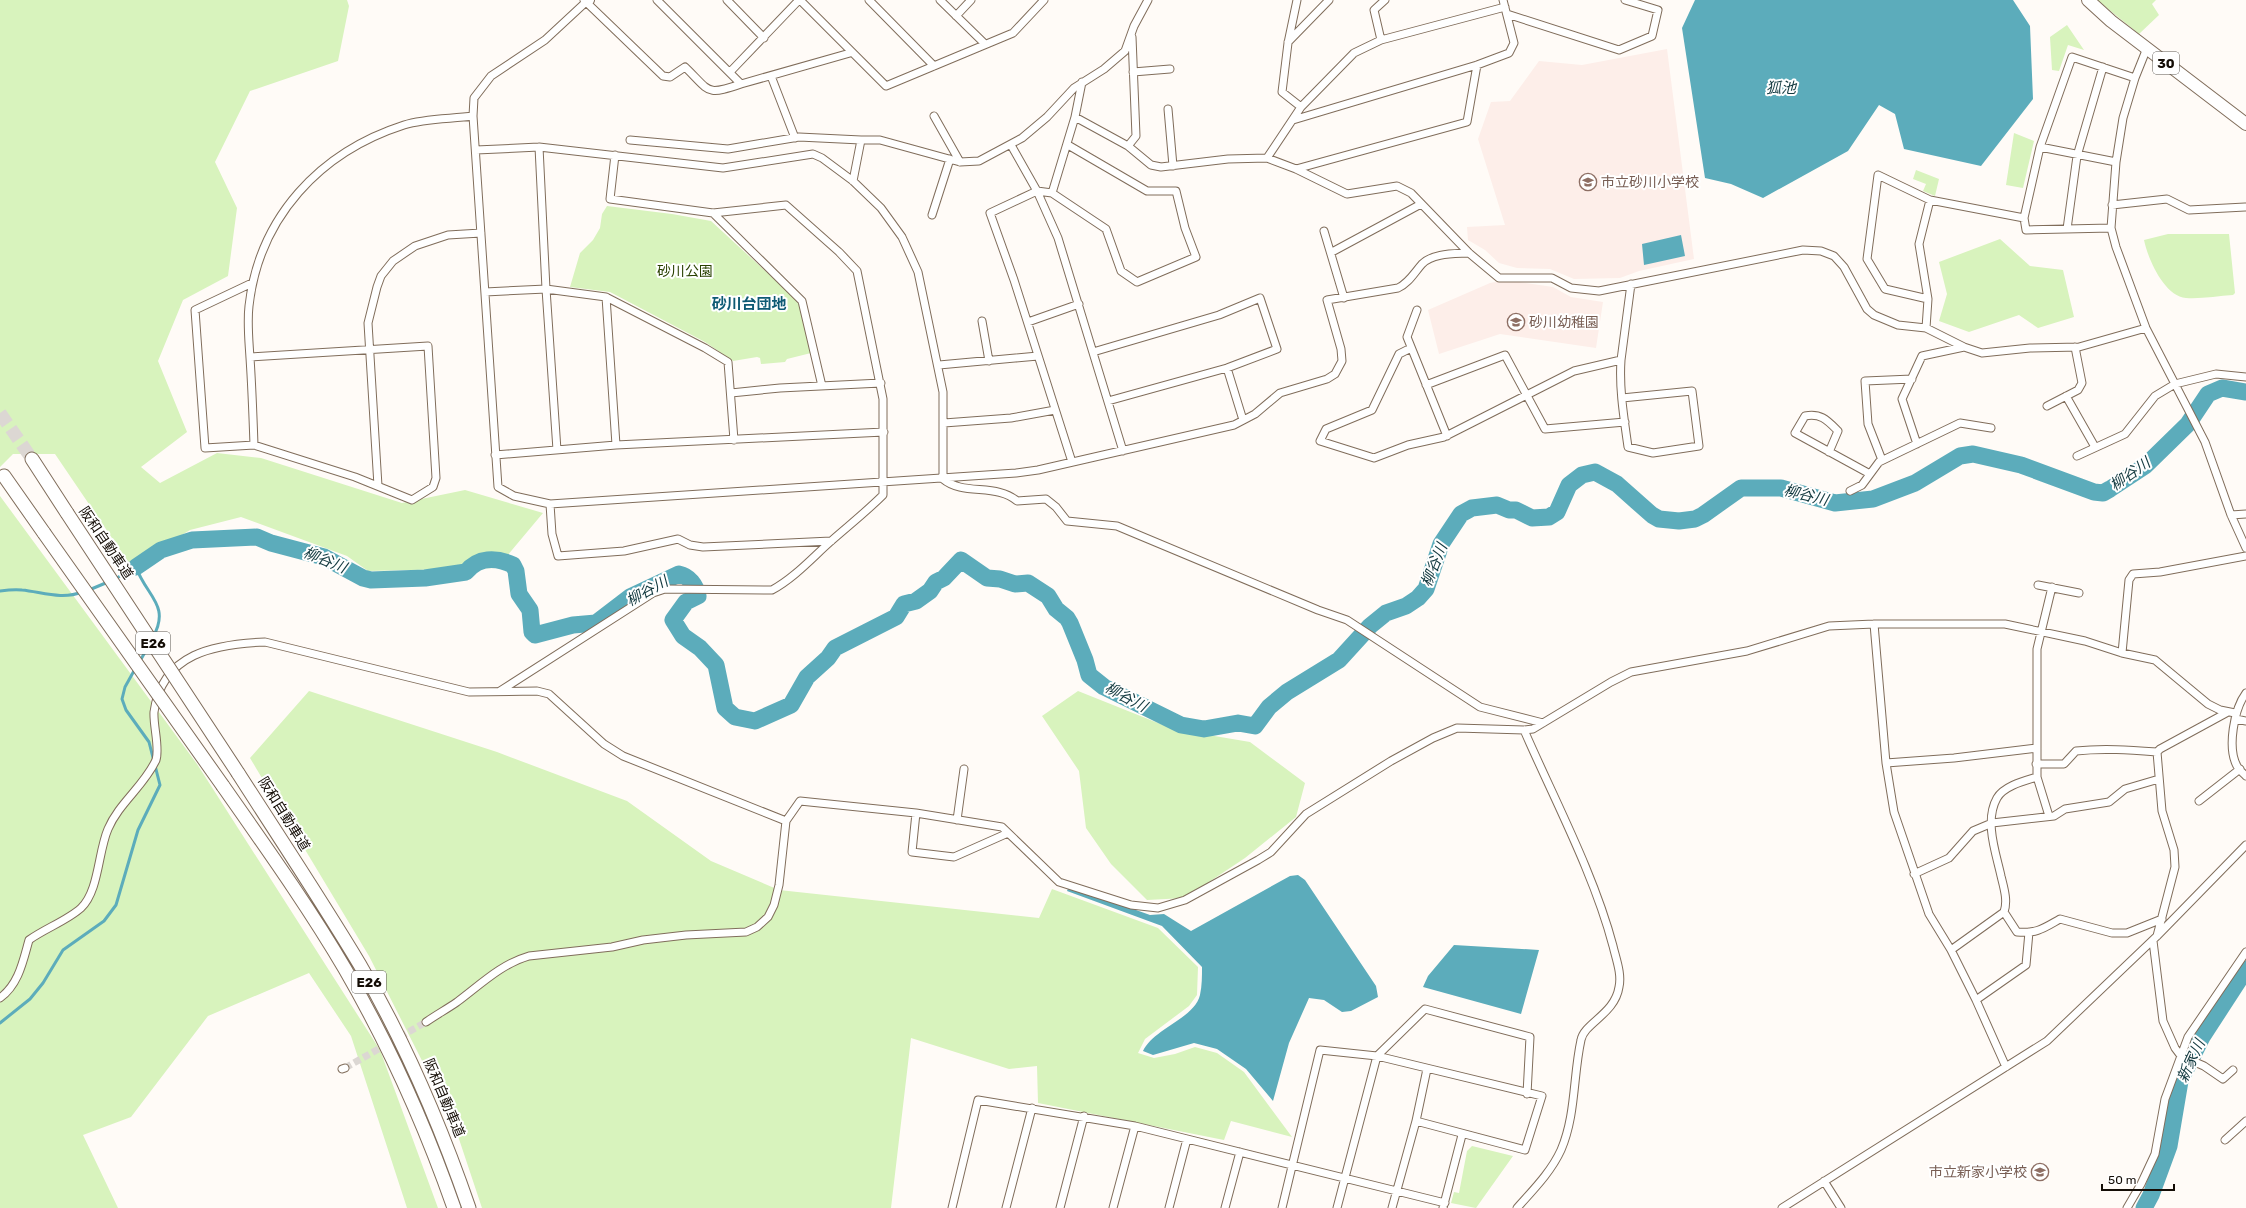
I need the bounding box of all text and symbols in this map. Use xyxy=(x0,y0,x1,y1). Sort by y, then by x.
road number: 30 xyxy=(2153,52,2179,74)
water label: 狐池 xyxy=(1766,79,1798,97)
school or university icon: 市立砂川小学校 xyxy=(1578,172,1598,192)
place label: 市立砂川小学校 xyxy=(1601,174,1699,191)
park label: 砂川公園 xyxy=(657,263,713,280)
district label: 砂川台団地 xyxy=(711,295,787,313)
school or university icon: 砂川幼稚園 xyxy=(1506,312,1526,332)
place label: 砂川幼稚園 xyxy=(1529,314,1599,331)
water label: 柳谷川 xyxy=(2106,453,2155,494)
water label: 柳谷川 xyxy=(1782,481,1832,510)
street label: 阪和自動車道 xyxy=(75,503,137,583)
water label: 柳谷川 xyxy=(1417,539,1452,589)
water label: 柳谷川 xyxy=(301,543,351,578)
water label: 柳谷川 xyxy=(623,571,673,610)
road number: E26 xyxy=(136,632,170,654)
water label: 柳谷川 xyxy=(1102,678,1152,716)
street label: 阪和自動車道 xyxy=(255,774,313,854)
road number: E26 xyxy=(352,971,386,993)
water label: 新家川 xyxy=(2173,1035,2210,1085)
street label: 阪和自動車道 xyxy=(420,1056,468,1140)
school or university icon: 市立新家小学校 xyxy=(2030,1162,2050,1182)
place label: 市立新家小学校 xyxy=(1929,1164,2027,1181)
scale bar xyxy=(2102,1166,2174,1192)
text: 50 m xyxy=(2108,1173,2136,1187)

